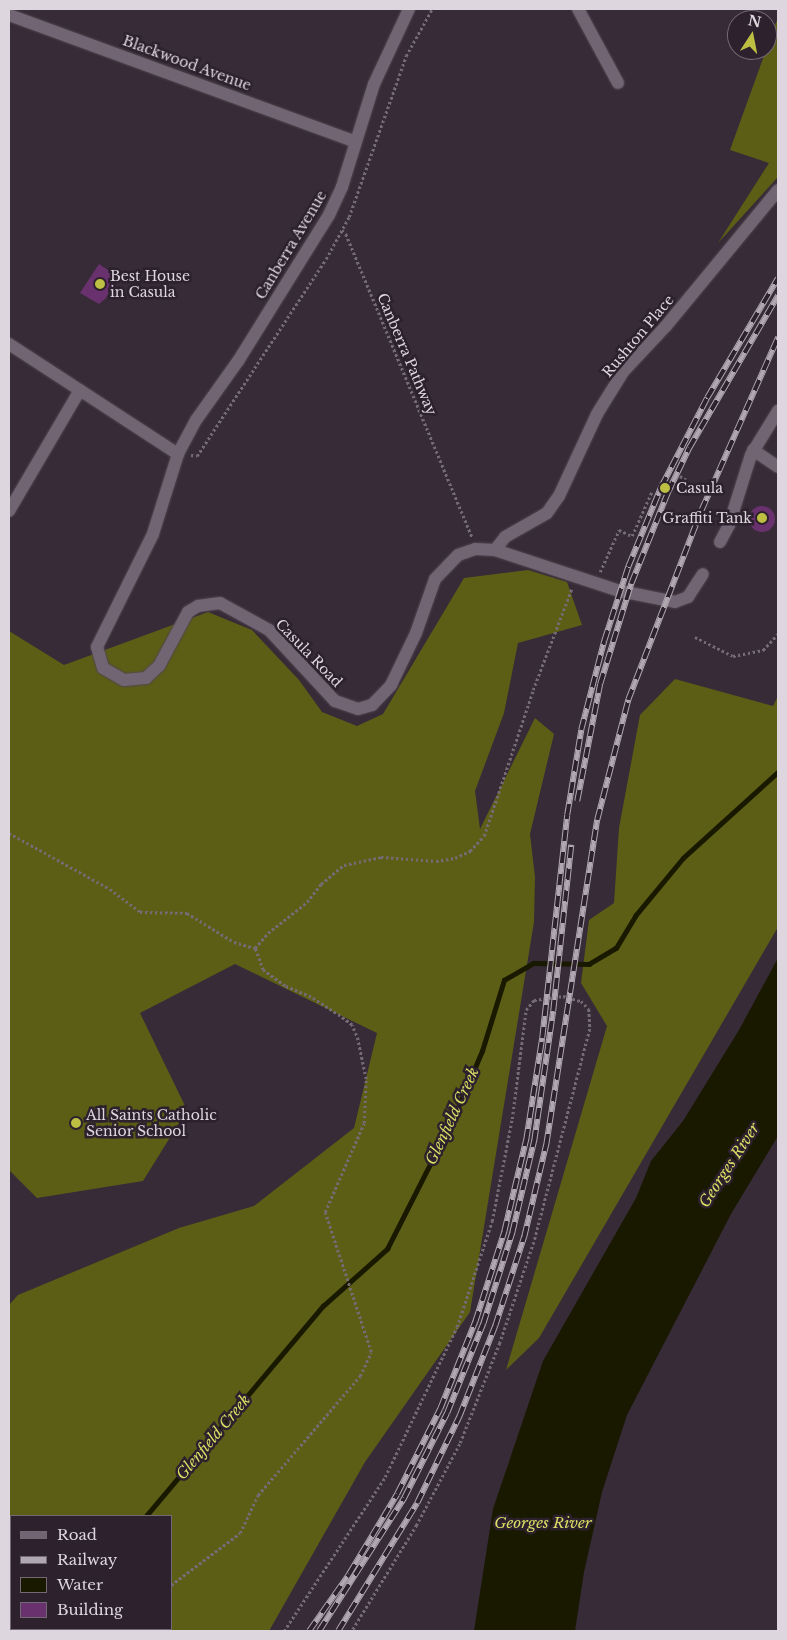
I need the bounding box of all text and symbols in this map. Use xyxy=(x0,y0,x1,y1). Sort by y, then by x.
north arrow xyxy=(727,10,777,60)
text: N xyxy=(746,11,763,31)
street label: Blackwood Avenue xyxy=(120,32,254,94)
street label: Canberra Avenue xyxy=(252,187,330,303)
place label: Best House in Casula xyxy=(110,268,190,300)
marker: Best House in Casula xyxy=(94,278,106,290)
street label: Canberra Pathway xyxy=(374,290,440,418)
street label: Rushton Place xyxy=(599,292,677,380)
place label: Casula xyxy=(676,480,723,496)
marker: Casula xyxy=(658,481,672,495)
place label: Graffiti Tank xyxy=(662,510,752,526)
marker: Graffiti Tank xyxy=(756,512,768,524)
street label: Casula Road xyxy=(272,615,346,691)
water label: Glenfield Creek xyxy=(421,1064,483,1168)
place label: All Saints Catholic Senior School xyxy=(86,1107,217,1140)
marker: All Saints Catholic Senior School xyxy=(70,1117,82,1129)
water label: Georges River xyxy=(695,1119,763,1211)
water label: Glenfield Creek xyxy=(172,1391,254,1483)
water label: Georges River xyxy=(494,1514,592,1532)
legend xyxy=(10,1515,172,1630)
text: Road xyxy=(57,1525,97,1544)
text: Railway xyxy=(57,1550,117,1569)
text: Water xyxy=(57,1575,103,1594)
text: Building xyxy=(57,1600,123,1619)

